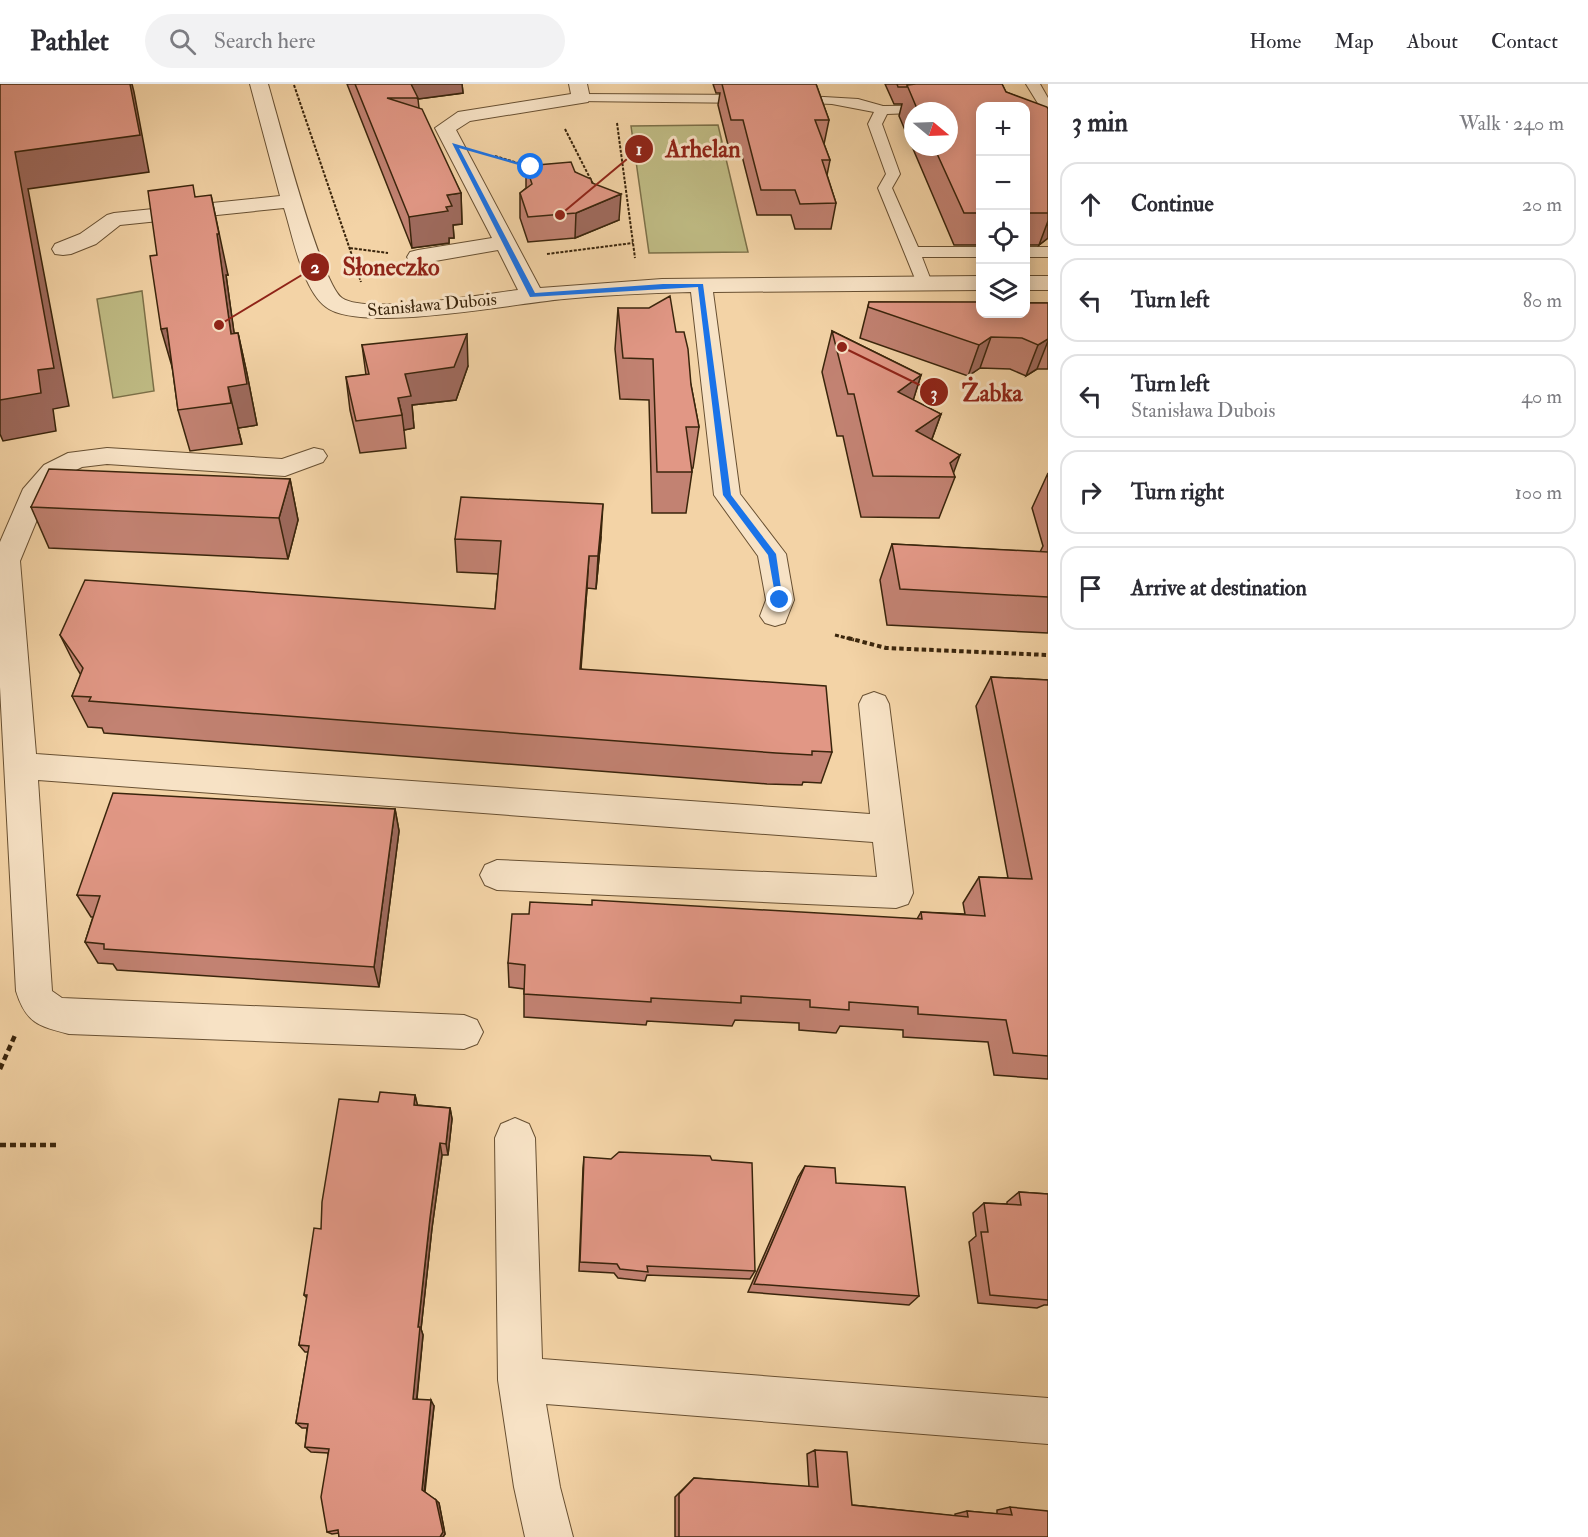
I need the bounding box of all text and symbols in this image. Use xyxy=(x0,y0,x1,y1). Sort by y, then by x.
search box xyxy=(145,14,565,68)
text: Pathlet xyxy=(30,24,109,59)
icon: search xyxy=(166,25,199,58)
text: Search here xyxy=(214,27,316,55)
text: Home xyxy=(1249,28,1301,55)
text: Map xyxy=(1334,28,1374,55)
text: About xyxy=(1407,28,1458,55)
text: Contact xyxy=(1491,28,1558,55)
north arrow xyxy=(904,102,958,156)
map controls xyxy=(976,102,1030,318)
button: + xyxy=(976,102,1030,156)
text: 3 min xyxy=(1072,107,1128,139)
text: Walk · 240 m xyxy=(1459,111,1564,136)
callout: Arhelan xyxy=(624,128,753,170)
text: Arhelan xyxy=(664,134,741,165)
text: 1 xyxy=(636,138,642,161)
route start xyxy=(517,153,543,179)
button: − xyxy=(976,156,1030,210)
icon: ahead xyxy=(1074,188,1107,221)
text: Continue xyxy=(1131,190,1214,218)
text: 20 m xyxy=(1522,192,1562,217)
button: locate xyxy=(976,210,1030,264)
callout: Słoneczko xyxy=(300,246,451,288)
text: Słoneczko xyxy=(342,252,440,283)
text: 2 xyxy=(310,256,320,279)
button: layers xyxy=(976,264,1030,318)
icon: left xyxy=(1074,284,1107,317)
text: Turn left xyxy=(1131,286,1210,314)
street label: Stanisława Dubois xyxy=(366,288,498,322)
text: 80 m xyxy=(1523,288,1562,313)
text: Turn left xyxy=(1131,370,1210,398)
callout: Żabka xyxy=(919,371,1034,413)
text: Żabka xyxy=(962,376,1023,409)
icon: left xyxy=(1074,380,1107,413)
text: 3 xyxy=(931,382,938,405)
text: 40 m xyxy=(1521,384,1562,409)
text: Stanisława Dubois xyxy=(1131,398,1275,423)
icon: right xyxy=(1074,476,1107,509)
text: Turn right xyxy=(1131,478,1224,506)
text: 100 m xyxy=(1515,480,1562,505)
icon: arrive xyxy=(1074,572,1107,605)
text: Arrive at destination xyxy=(1131,574,1307,602)
route end xyxy=(766,586,792,612)

